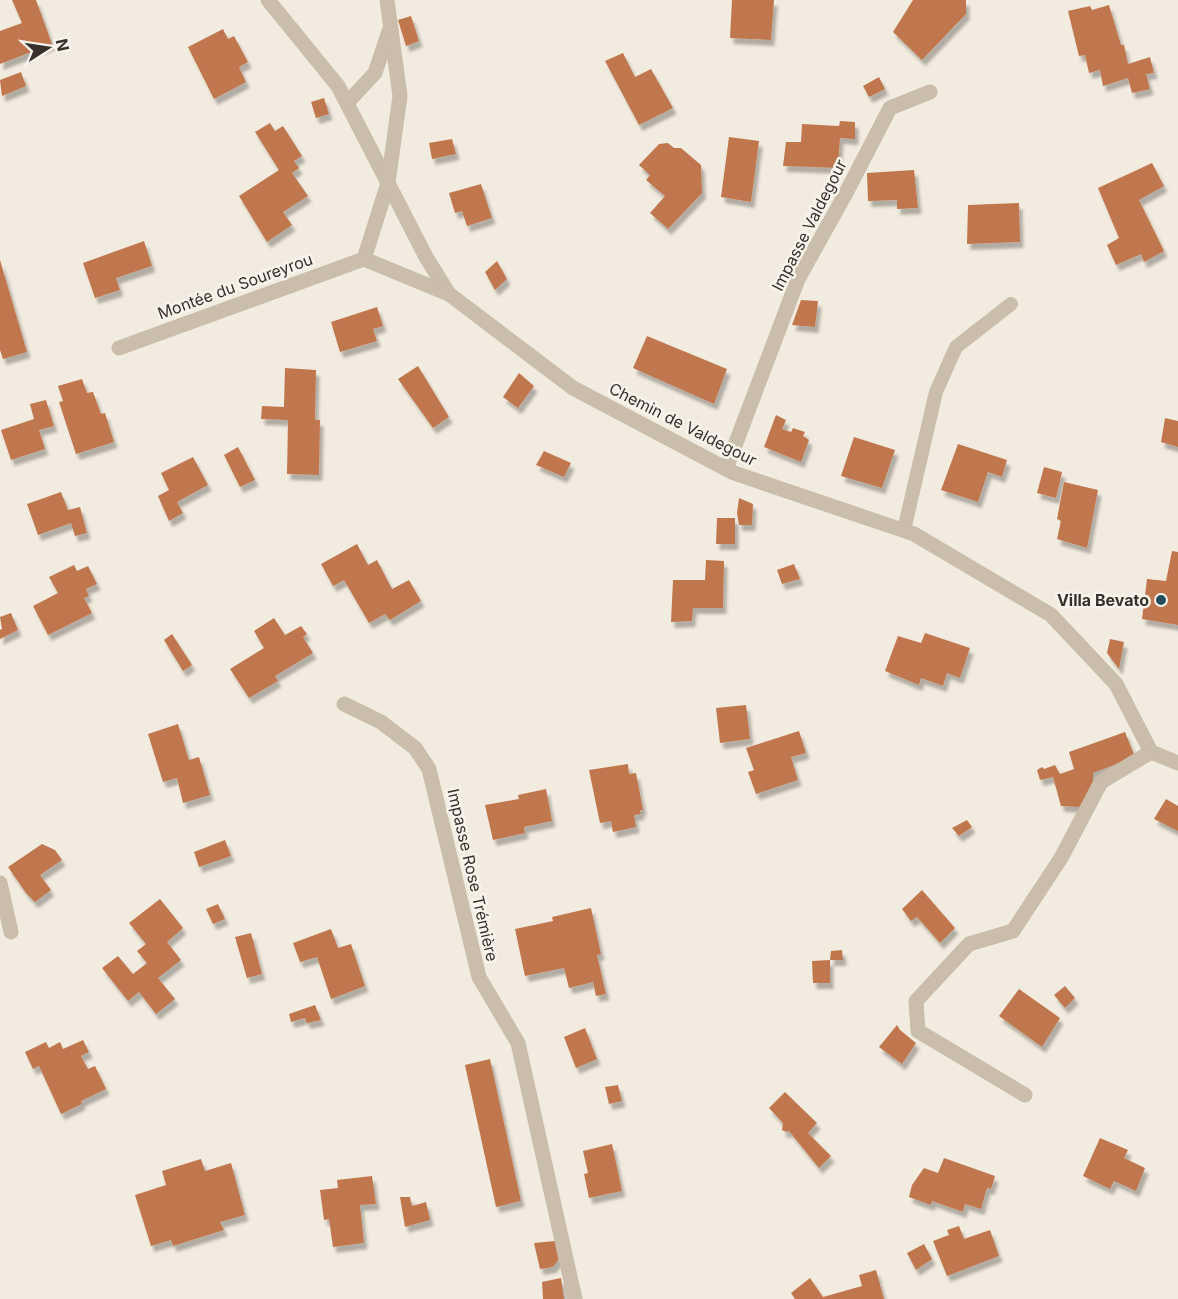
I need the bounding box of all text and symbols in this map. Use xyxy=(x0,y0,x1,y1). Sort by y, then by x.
north arrow xyxy=(18,18,78,78)
text: N xyxy=(52,37,74,53)
street label: Impasse Valdegour xyxy=(767,156,851,294)
street label: Montée du Soureyrou xyxy=(155,249,315,323)
street label: Chemin de Valdegour xyxy=(606,378,760,470)
place label: Villa Bevato xyxy=(1057,590,1149,610)
marker: Villa Bevato xyxy=(1154,593,1168,607)
street label: Impasse Rose Trémière xyxy=(443,787,503,963)

